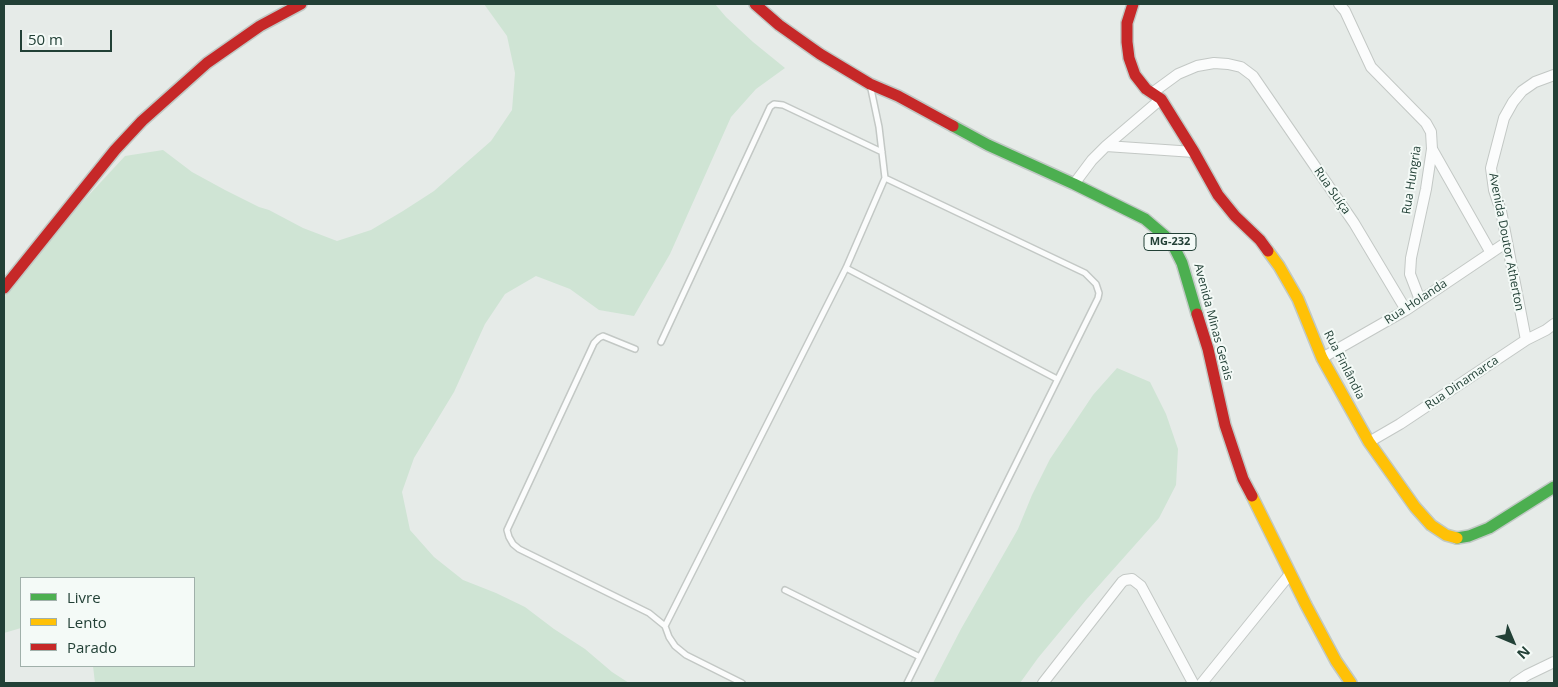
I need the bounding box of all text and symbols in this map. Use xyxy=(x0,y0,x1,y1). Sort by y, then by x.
scale bar xyxy=(22,20,115,52)
text: 50 m xyxy=(28,29,63,49)
street label: Rua Hungria xyxy=(1399,145,1425,215)
street label: Rua Suíça xyxy=(1311,165,1353,217)
street label: Avenida Doutor Atherton xyxy=(1486,172,1526,312)
road number: MG-232 xyxy=(1144,233,1196,250)
street label: Avenida Minas Gerais xyxy=(1190,262,1236,382)
street label: Rua Holanda xyxy=(1382,276,1450,328)
street label: Rua Finlândia xyxy=(1321,328,1367,402)
street label: Rua Dinamarca xyxy=(1423,353,1501,413)
legend xyxy=(20,577,195,667)
text: Livre xyxy=(67,587,101,607)
text: Lento xyxy=(67,612,107,632)
north arrow xyxy=(1488,617,1538,667)
text: Parado xyxy=(67,637,117,657)
text: N xyxy=(1513,642,1535,664)

